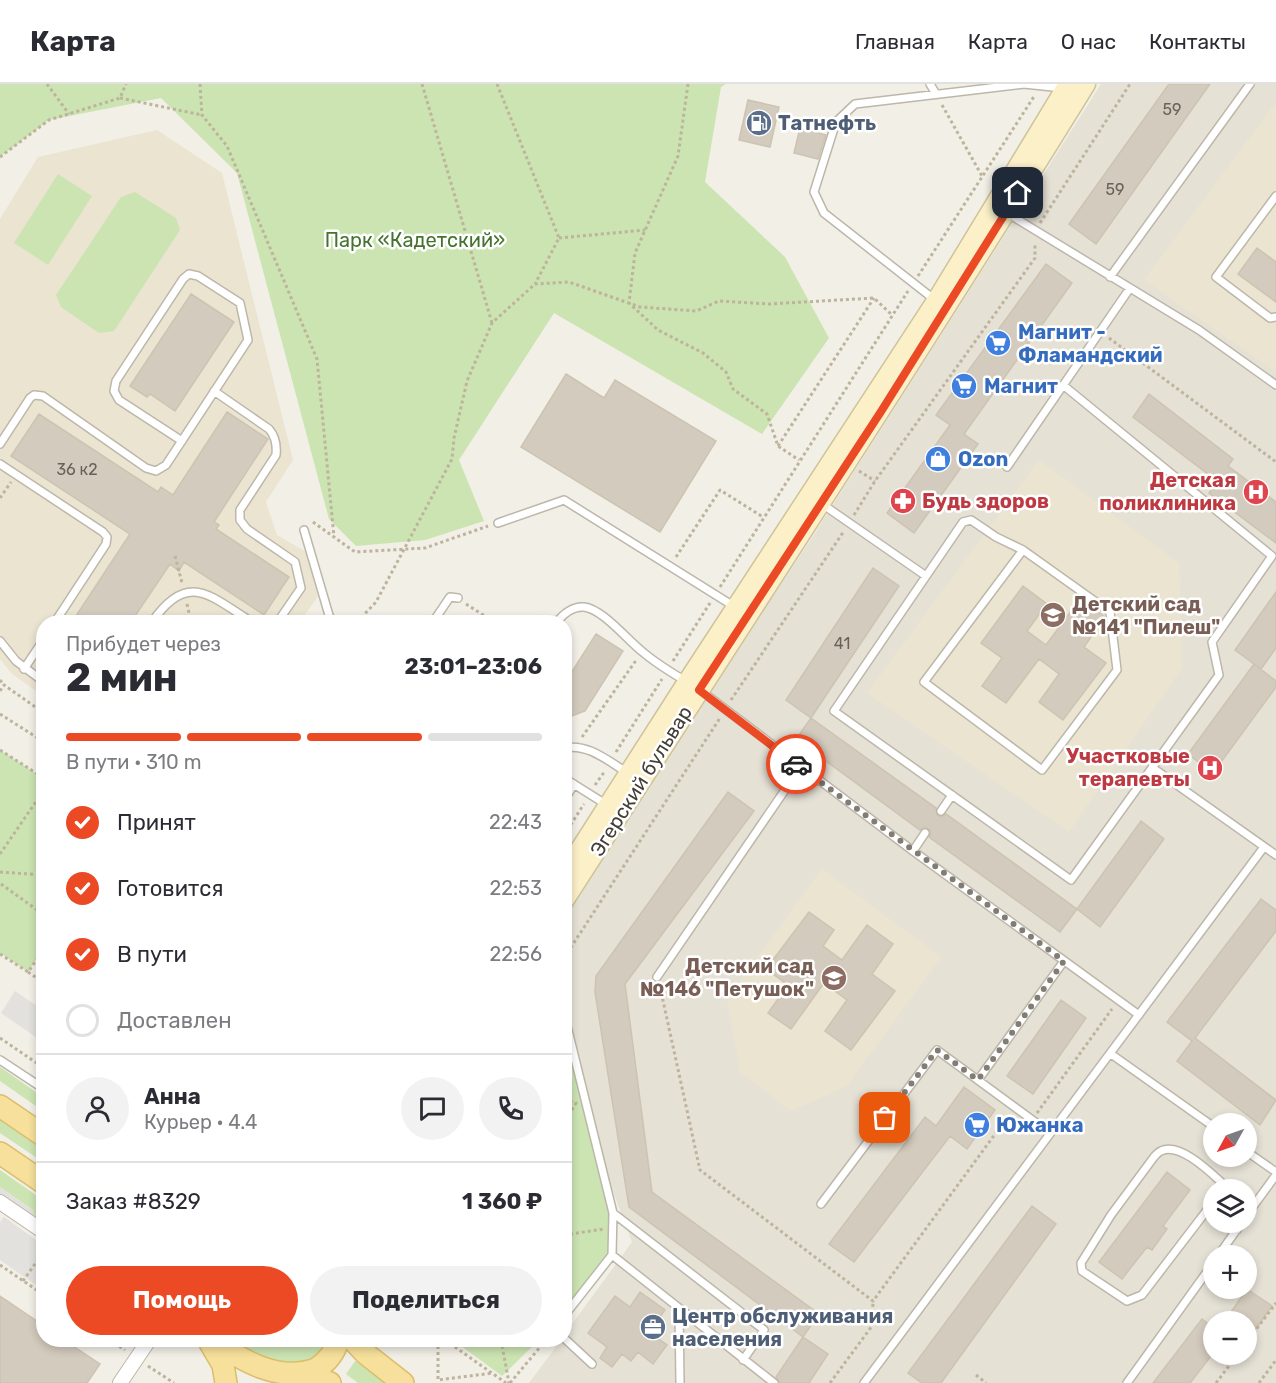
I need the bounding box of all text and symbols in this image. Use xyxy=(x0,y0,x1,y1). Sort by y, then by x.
text: Карта xyxy=(30,25,116,58)
text: Главная xyxy=(855,29,935,54)
text: Карта xyxy=(968,29,1028,54)
text: О нас xyxy=(1061,29,1116,54)
text: Контакты xyxy=(1149,29,1246,54)
house number: 59 xyxy=(1163,100,1182,119)
fuel station icon: Татнефть xyxy=(744,108,774,138)
place label: Татнефть xyxy=(778,111,876,135)
pin xyxy=(992,167,1043,218)
icon: home xyxy=(1001,176,1034,209)
house number: 59 xyxy=(1106,180,1125,199)
park label: Парк «Кадетский» xyxy=(325,228,505,252)
place label: Магнит - Фламандский xyxy=(1018,320,1162,367)
supermarket icon: Магнит - Фламандский xyxy=(983,328,1013,358)
supermarket icon: Магнит xyxy=(949,371,979,401)
place label: Магнит xyxy=(984,374,1058,398)
shop icon: Ozon xyxy=(923,444,953,474)
place label: Ozon xyxy=(958,447,1008,471)
house number: 36 к2 xyxy=(56,460,98,479)
place label: Детская поликлиника xyxy=(1099,468,1236,515)
hospital icon: Детская поликлиника xyxy=(1241,477,1271,507)
pharmacy icon: Будь здоров xyxy=(888,486,918,516)
place label: Будь здоров xyxy=(922,489,1049,513)
place label: Детский сад №141 "Пилеш" xyxy=(1072,592,1220,639)
school or university icon: Детский сад №141 "Пилеш" xyxy=(1038,600,1068,630)
text: Прибудет через xyxy=(66,632,221,656)
house number: 41 xyxy=(834,634,850,653)
text: 23:01–23:06 xyxy=(404,653,542,680)
text: 2 мин xyxy=(66,655,178,701)
street label: Эгерский бульвар xyxy=(585,701,697,861)
courier xyxy=(766,734,826,794)
place label: Участковые терапевты xyxy=(1066,744,1190,791)
icon: car xyxy=(780,748,813,781)
text: В пути · 310 m xyxy=(66,750,201,774)
hospital icon: Участковые терапевты xyxy=(1195,753,1225,783)
icon: check xyxy=(66,806,99,839)
text: Принят xyxy=(117,809,196,836)
text: 22:43 xyxy=(489,810,542,834)
icon: check xyxy=(66,872,99,905)
text: Готовится xyxy=(117,875,223,902)
text: 22:53 xyxy=(490,876,542,900)
icon: check xyxy=(66,938,99,971)
text: В пути xyxy=(117,941,187,968)
text: 22:56 xyxy=(489,942,542,966)
place label: Детский сад №146 "Петушок" xyxy=(640,954,814,1001)
school or university icon: Детский сад №146 "Петушок" xyxy=(819,963,849,993)
text: Доставлен xyxy=(117,1007,232,1034)
button: person xyxy=(66,1077,129,1140)
button: chat xyxy=(401,1077,464,1140)
button: phone xyxy=(479,1077,542,1140)
text: Анна xyxy=(144,1083,201,1110)
pin xyxy=(859,1092,910,1143)
icon: bag xyxy=(868,1101,901,1134)
text: Курьер · 4.4 xyxy=(144,1110,257,1134)
supermarket icon: Южанка xyxy=(962,1110,992,1140)
place label: Южанка xyxy=(996,1113,1084,1137)
north arrow xyxy=(1203,1113,1257,1167)
map controls xyxy=(1203,1113,1257,1365)
button: layers xyxy=(1203,1179,1257,1233)
text: Заказ #8329 xyxy=(66,1188,201,1215)
text: 1 360 ₽ xyxy=(462,1188,542,1215)
button: + xyxy=(1203,1245,1257,1299)
button: Помощь xyxy=(66,1266,298,1335)
button: Поделиться xyxy=(310,1266,542,1335)
place label: Центр обслуживания населения xyxy=(672,1304,893,1351)
button: − xyxy=(1203,1311,1257,1365)
office icon: Центр обслуживания населения xyxy=(638,1312,668,1342)

